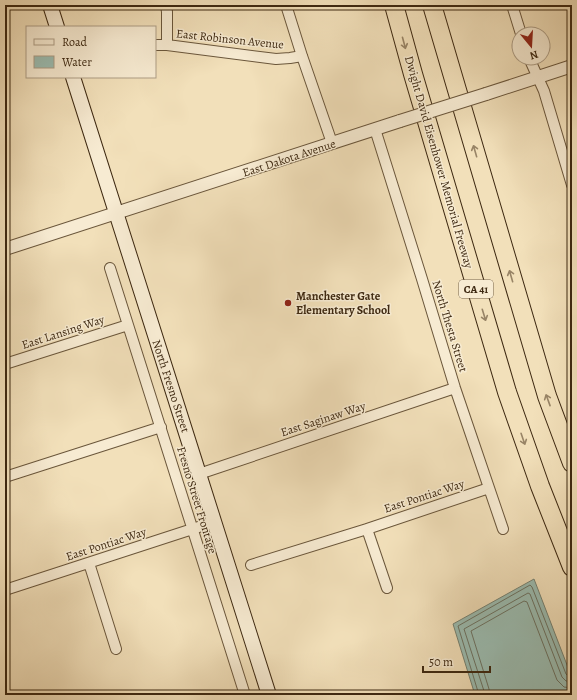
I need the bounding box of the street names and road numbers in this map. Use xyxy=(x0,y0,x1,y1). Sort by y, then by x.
street label: East Robinson Avenue xyxy=(175,25,285,53)
street label: Dwight David Eisenhower Memorial Freeway xyxy=(401,54,477,271)
street label: East Dakota Avenue xyxy=(240,135,338,181)
street label: North Thesta Street xyxy=(428,278,472,374)
road number: CA 41 xyxy=(459,280,493,298)
street label: East Lansing Way xyxy=(20,311,107,353)
street label: North Fresno Street xyxy=(148,338,194,434)
street label: East Saginaw Way xyxy=(278,398,368,440)
street label: Fresno Street Frontage xyxy=(173,444,221,556)
street label: East Pontiac Way xyxy=(382,475,467,517)
street label: East Pontiac Way xyxy=(64,523,149,565)

